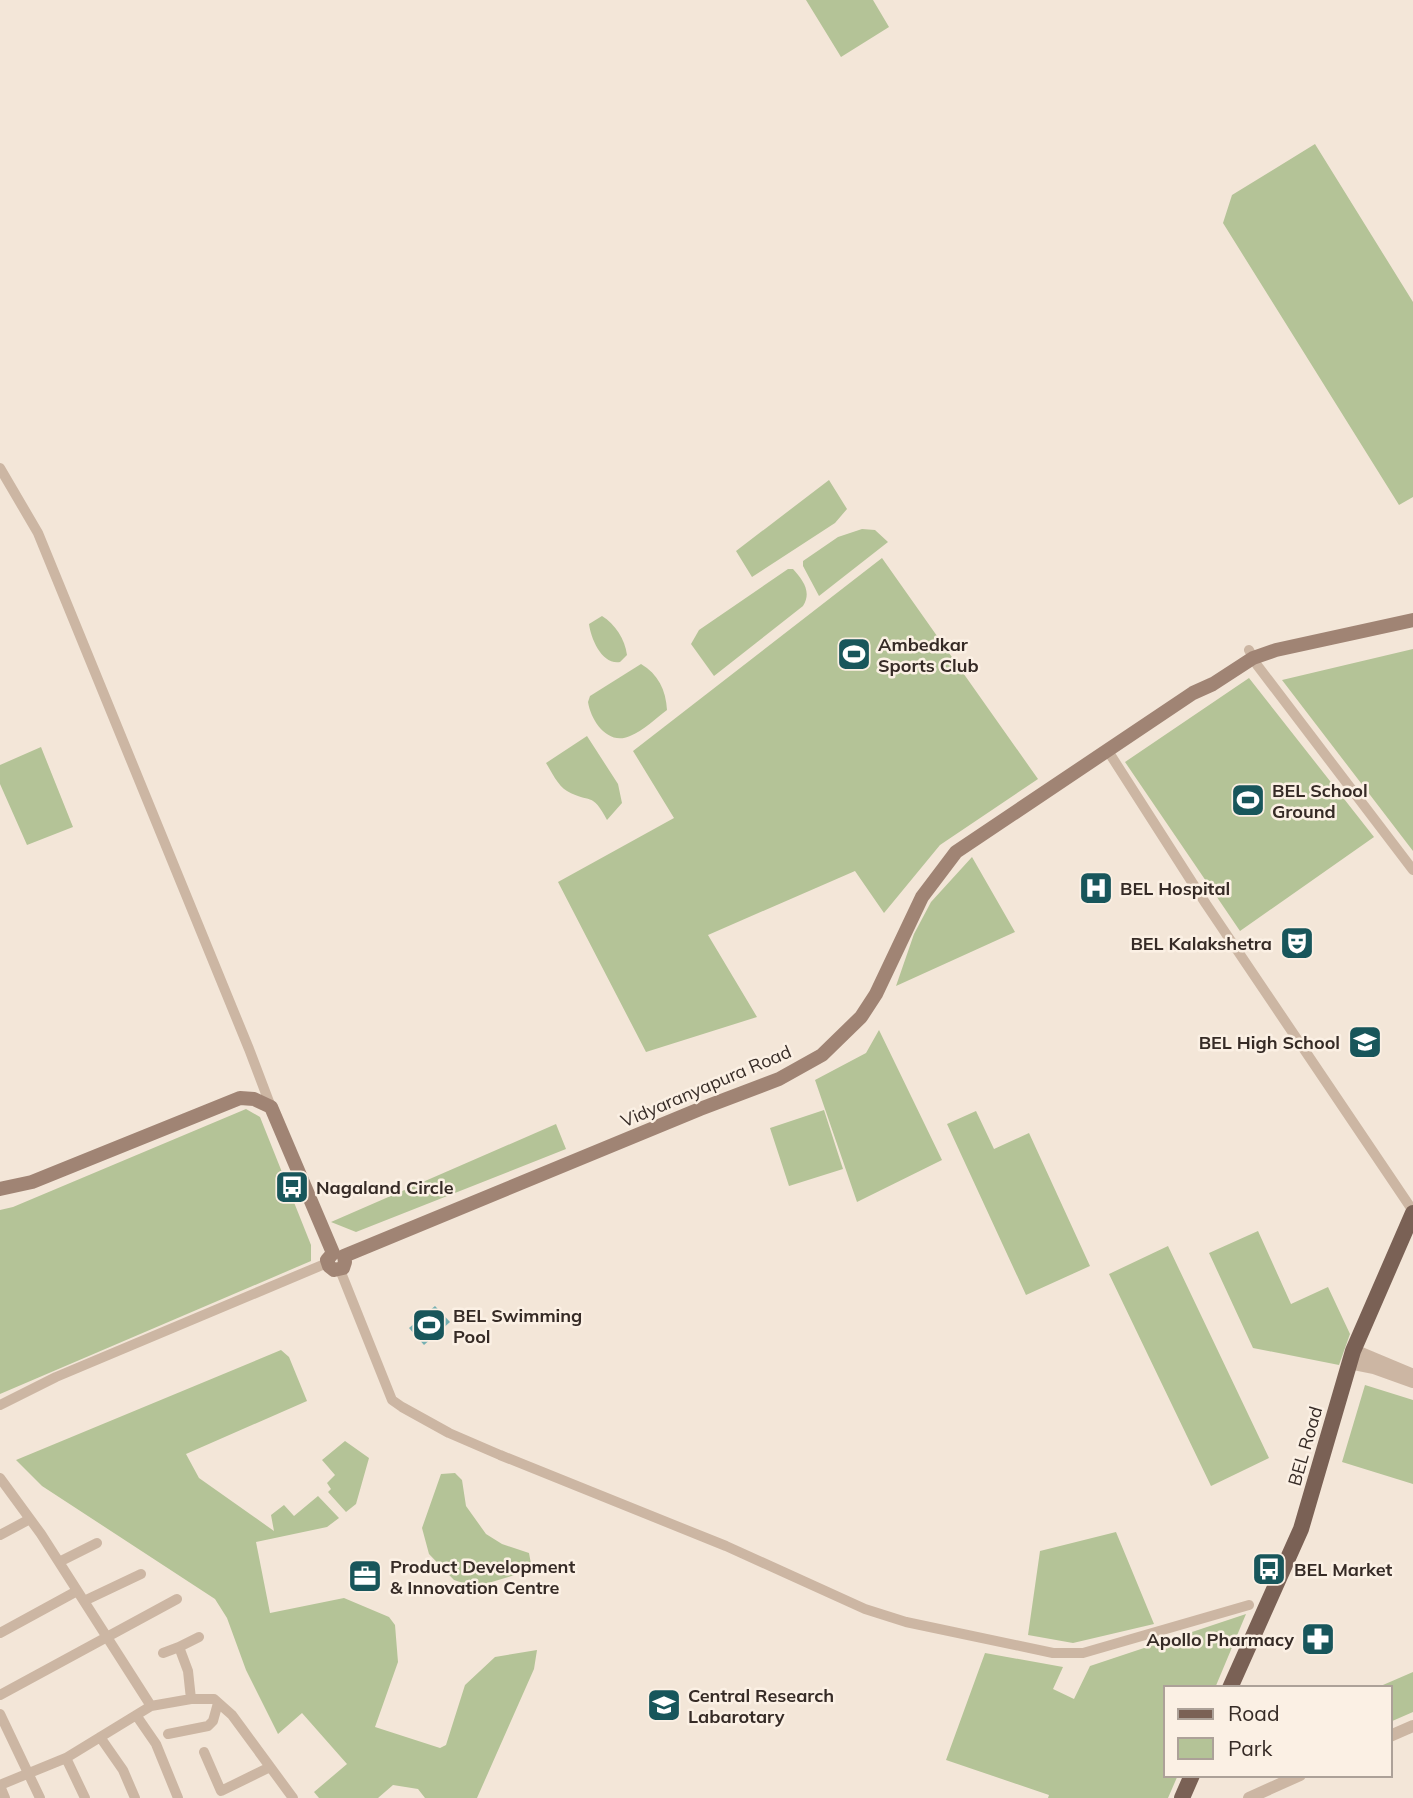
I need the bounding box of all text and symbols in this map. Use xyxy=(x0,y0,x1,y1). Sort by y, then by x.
place label: Ambedkar Sports Club xyxy=(878,633,979,677)
sports icon: Ambedkar Sports Club xyxy=(835,635,873,673)
place label: BEL School Ground xyxy=(1272,779,1368,823)
sports icon: BEL School Ground xyxy=(1229,781,1267,819)
hospital icon: BEL Hospital xyxy=(1077,869,1115,907)
place label: BEL Hospital xyxy=(1120,877,1230,900)
theatre icon: BEL Kalakshetra xyxy=(1278,924,1316,962)
place label: BEL Kalakshetra xyxy=(1130,932,1272,955)
school or university icon: BEL High School xyxy=(1346,1023,1384,1061)
place label: BEL High School xyxy=(1199,1031,1340,1054)
street label: Vidyaranyapura Road xyxy=(617,1040,795,1132)
bus stop icon: Nagaland Circle xyxy=(273,1168,311,1206)
place label: Nagaland Circle xyxy=(316,1176,454,1199)
place label: BEL Swimming Pool xyxy=(453,1304,582,1348)
sports icon: BEL Swimming Pool xyxy=(410,1306,448,1344)
street label: BEL Road xyxy=(1283,1404,1327,1488)
bus stop icon: BEL Market xyxy=(1250,1550,1288,1588)
place label: Product Development & Innovation Centre xyxy=(390,1555,575,1599)
office icon: Product Development & Innovation Centre xyxy=(346,1557,384,1595)
place label: BEL Market xyxy=(1294,1558,1393,1581)
pharmacy icon: Apollo Pharmacy xyxy=(1299,1620,1337,1658)
place label: Apollo Pharmacy xyxy=(1146,1628,1294,1651)
place label: Central Research Labarotary xyxy=(688,1684,834,1728)
school or university icon: Central Research Labarotary xyxy=(645,1686,683,1724)
legend xyxy=(1164,1686,1392,1777)
text: Road xyxy=(1228,1700,1279,1726)
text: Park xyxy=(1228,1735,1272,1761)

